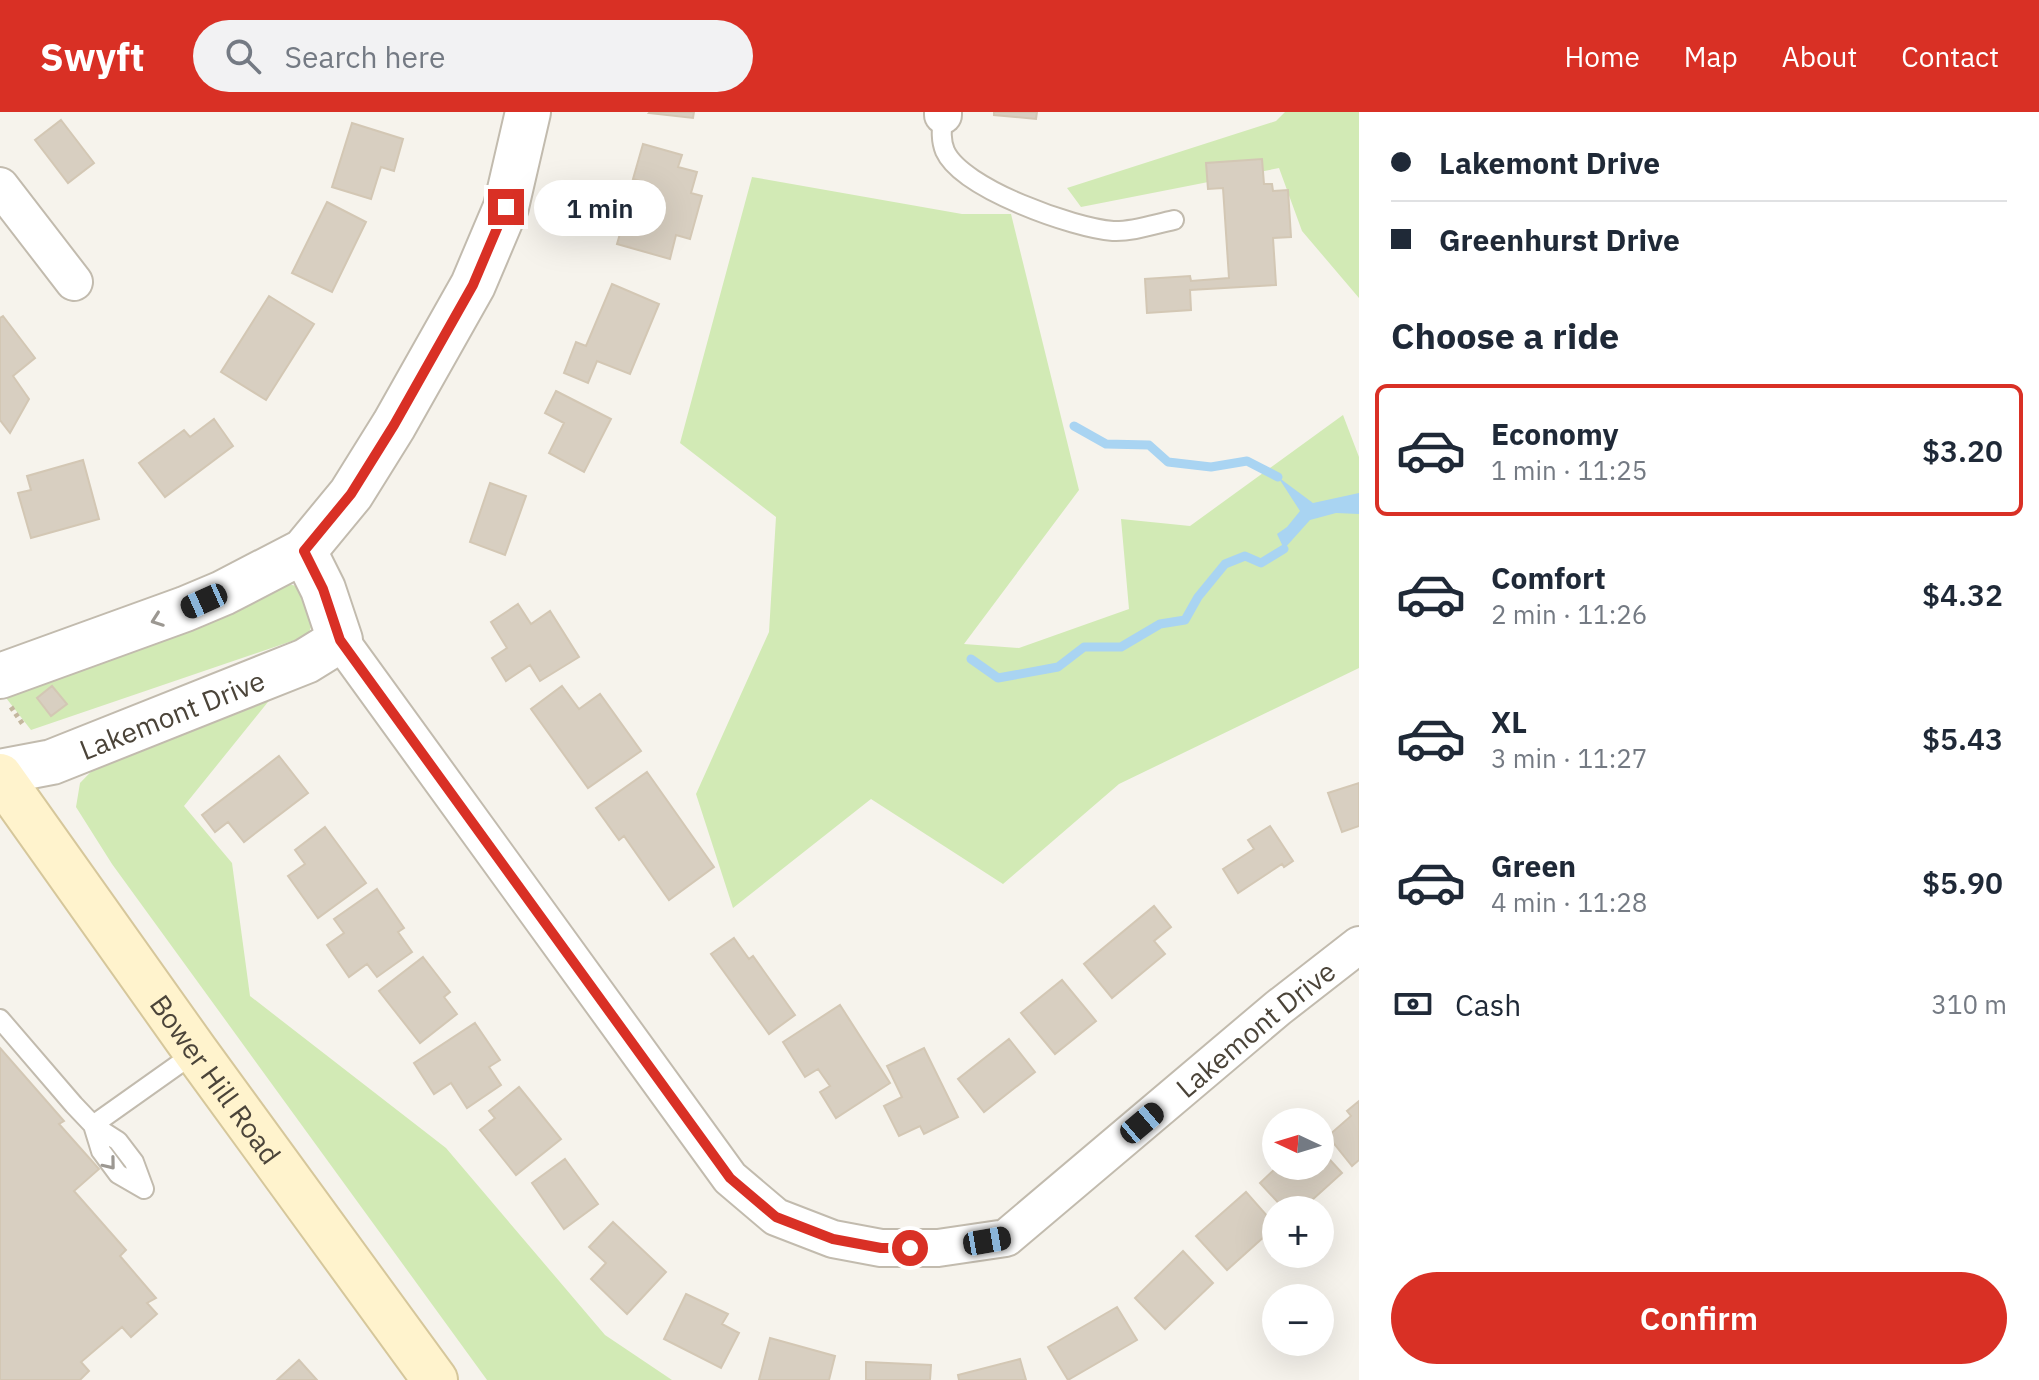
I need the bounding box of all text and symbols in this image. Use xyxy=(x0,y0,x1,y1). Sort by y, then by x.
search box xyxy=(193,20,753,92)
text: Swyft xyxy=(40,32,145,81)
icon: search xyxy=(221,34,265,78)
text: Search here xyxy=(285,37,445,76)
text: Home xyxy=(1564,38,1640,75)
text: Map xyxy=(1684,38,1738,75)
text: About xyxy=(1782,38,1857,75)
text: Contact xyxy=(1901,38,1999,75)
text: Lakemont Drive xyxy=(1439,143,1660,182)
callout: 1 min xyxy=(534,179,666,235)
route end xyxy=(488,189,524,225)
text: 1 min xyxy=(566,191,634,225)
text: Greenhurst Drive xyxy=(1439,220,1680,259)
text: Choose a ride xyxy=(1391,312,1619,359)
icon: car xyxy=(1395,414,1467,486)
text: Economy xyxy=(1491,414,1619,453)
text: $3.20 xyxy=(1922,431,2003,470)
text: 1 min · 11:25 xyxy=(1491,453,1647,487)
icon: car xyxy=(1395,558,1467,630)
text: Comfort xyxy=(1491,558,1606,597)
text: $4.32 xyxy=(1922,575,2003,614)
car xyxy=(177,580,231,622)
text: 2 min · 11:26 xyxy=(1491,597,1647,631)
one-way arrow xyxy=(151,610,165,626)
street label: Lakemont Drive xyxy=(74,661,270,768)
icon: car xyxy=(1395,702,1467,774)
text: XL xyxy=(1491,702,1527,741)
text: $5.43 xyxy=(1922,719,2003,758)
text: 3 min · 11:27 xyxy=(1491,741,1647,775)
icon: car xyxy=(1395,846,1467,918)
text: Green xyxy=(1491,846,1576,885)
text: $5.90 xyxy=(1922,863,2003,902)
text: 4 min · 11:28 xyxy=(1491,885,1647,919)
street label: Lakemont Drive xyxy=(1168,952,1343,1105)
icon: cash xyxy=(1391,982,1435,1026)
text: Cash xyxy=(1455,985,1521,1024)
street label: Bower Hill Road xyxy=(142,987,290,1171)
text: 310 m xyxy=(1931,987,2007,1021)
car xyxy=(1116,1098,1168,1148)
north arrow xyxy=(1262,1108,1334,1180)
map controls xyxy=(1262,1108,1334,1356)
one-way arrow xyxy=(101,1154,115,1169)
button: + xyxy=(1262,1196,1334,1268)
car xyxy=(961,1225,1013,1257)
route start xyxy=(892,1230,928,1266)
button: Confirm xyxy=(1391,1272,2007,1364)
button: − xyxy=(1262,1284,1334,1356)

